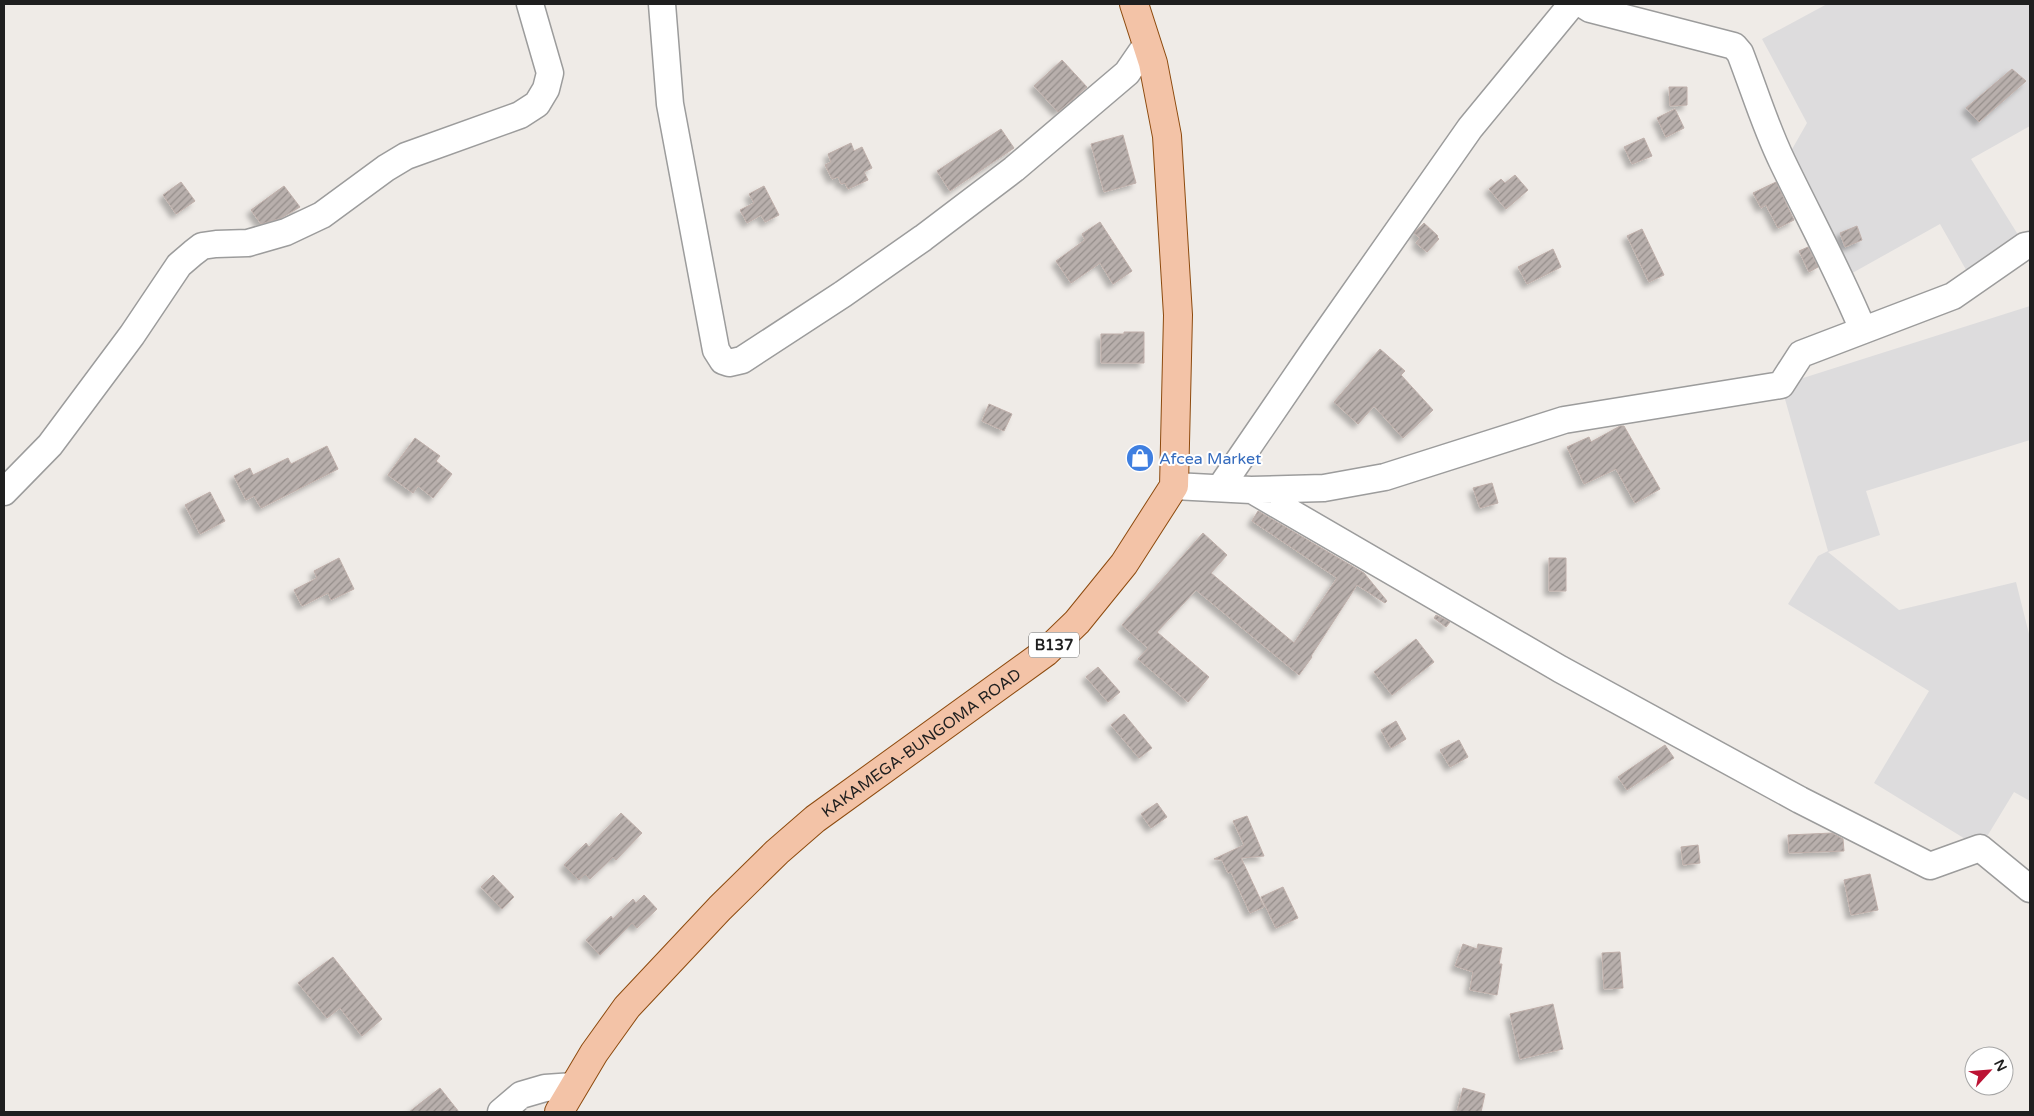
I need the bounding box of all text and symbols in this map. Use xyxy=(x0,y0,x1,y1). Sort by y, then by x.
shop icon: Afcea Market xyxy=(1125,443,1155,473)
place label: Afcea Market xyxy=(1159,449,1261,469)
road number: B137 xyxy=(1029,632,1079,658)
street label: KAKAMEGA-BUNGOMA ROAD xyxy=(818,664,1025,822)
north arrow xyxy=(1964,1046,2014,1096)
text: N xyxy=(1990,1057,2010,1074)

